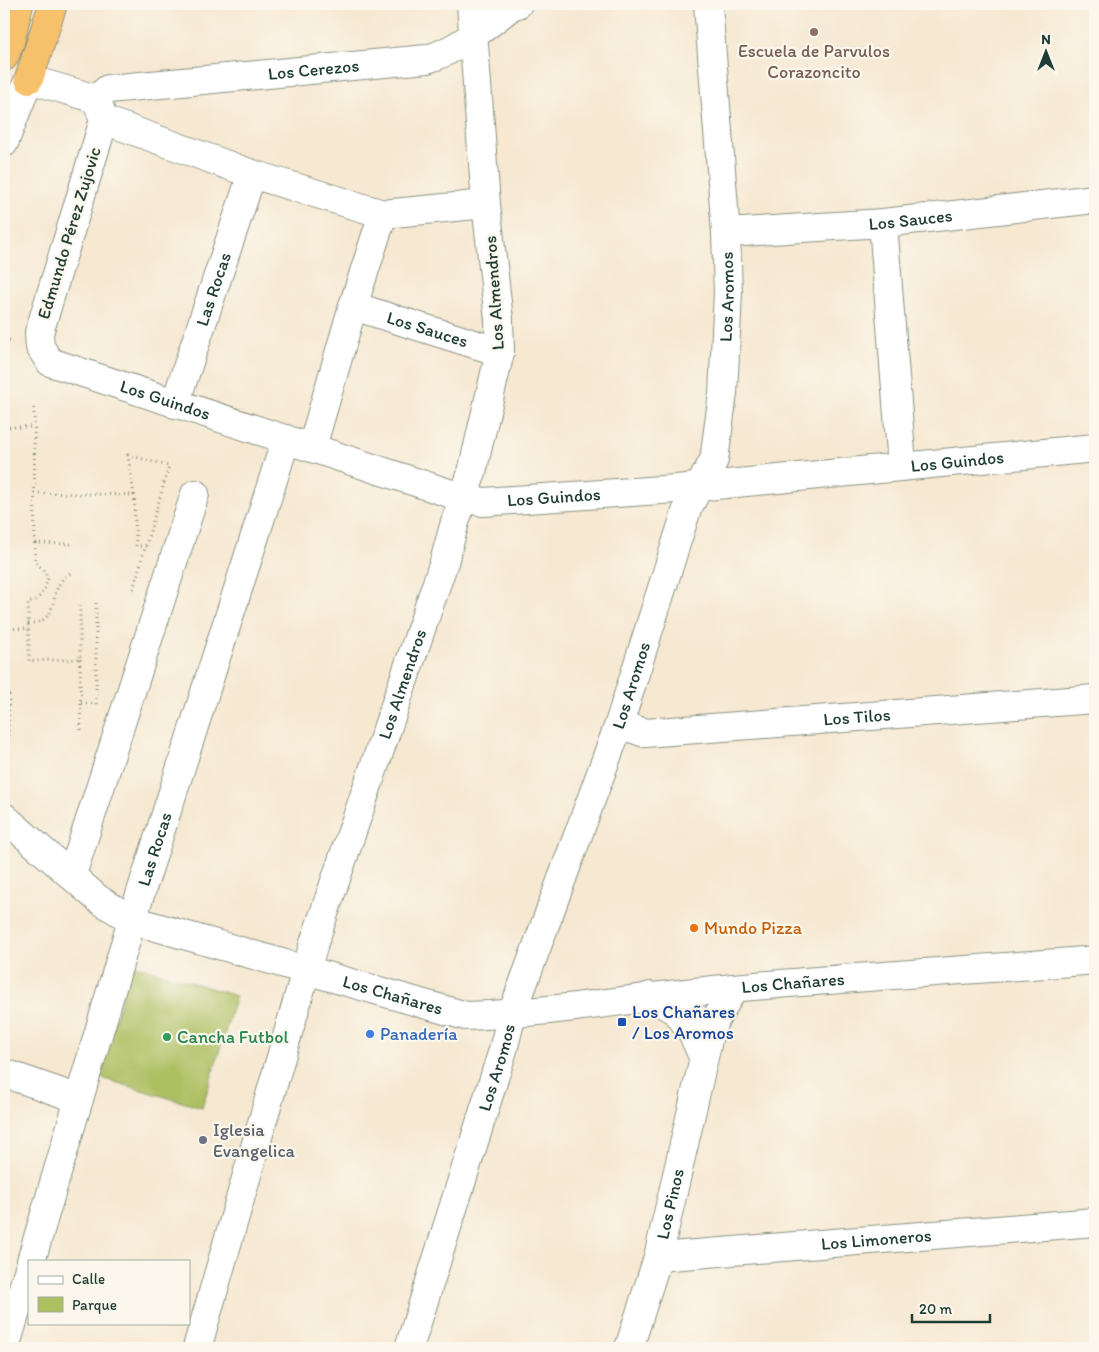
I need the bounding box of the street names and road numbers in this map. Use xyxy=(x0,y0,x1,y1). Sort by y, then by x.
street label: Los Cerezos xyxy=(267,54,360,85)
street label: Edmundo Pérez Zujovic xyxy=(32,144,106,322)
street label: Los Sauces xyxy=(868,204,954,235)
street label: Los Almendros xyxy=(479,235,509,351)
street label: Las Rocas xyxy=(191,249,236,329)
street label: Los Aromos xyxy=(715,251,739,342)
street label: Los Sauces xyxy=(384,306,471,352)
street label: Los Guindos xyxy=(117,375,213,425)
street label: Los Guindos xyxy=(909,446,1005,477)
street label: Los Guindos xyxy=(506,483,601,511)
street label: Los Almendros xyxy=(373,626,431,742)
street label: Los Aromos xyxy=(607,639,655,732)
street label: Los Tilos xyxy=(822,703,891,731)
street label: Las Rocas xyxy=(133,809,177,889)
street label: Los Chañares xyxy=(741,968,845,998)
street label: Los Chañares xyxy=(340,970,445,1020)
street label: Los Aromos xyxy=(473,1021,520,1114)
street label: Los Pinos xyxy=(651,1166,689,1242)
street label: Los Limoneros xyxy=(820,1224,932,1255)

